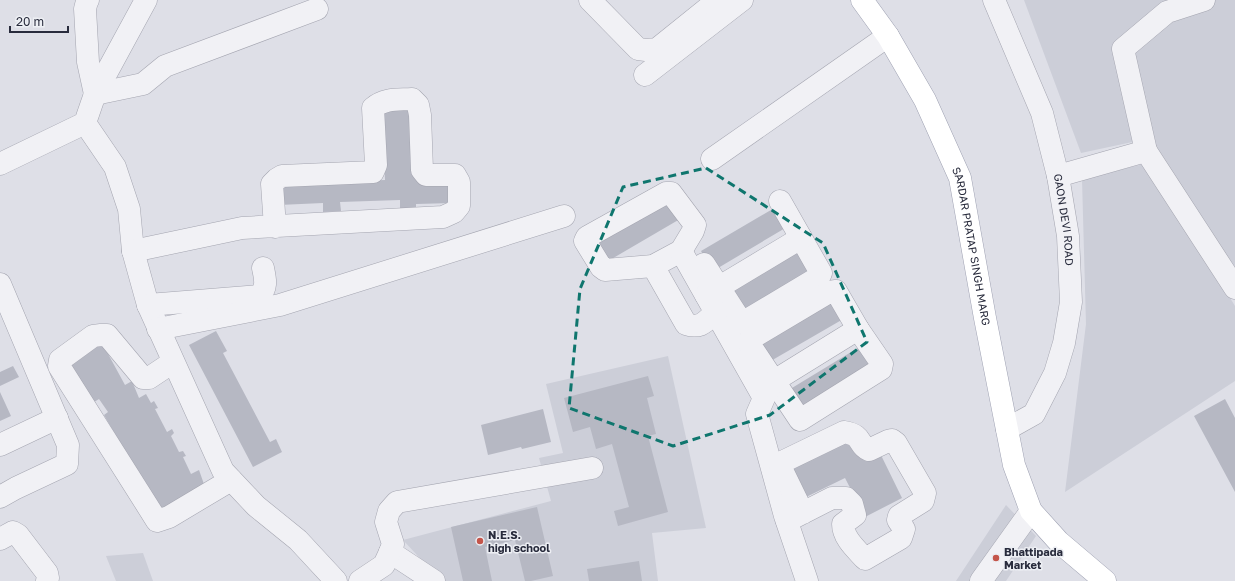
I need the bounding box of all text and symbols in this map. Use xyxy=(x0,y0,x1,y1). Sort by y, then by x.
scale bar xyxy=(10,8,68,34)
text: 20 m xyxy=(16,14,44,29)
street label: SARDAR PRATAP SINGH MARG xyxy=(950,165,993,327)
street label: GAON DEVI ROAD xyxy=(1052,173,1076,266)
place label: N.E.S. high school xyxy=(488,528,550,554)
marker: N.E.S. high school xyxy=(475,536,485,546)
place label: Bhattipada Market xyxy=(1004,545,1063,571)
marker: Bhattipada Market xyxy=(991,553,1001,563)

